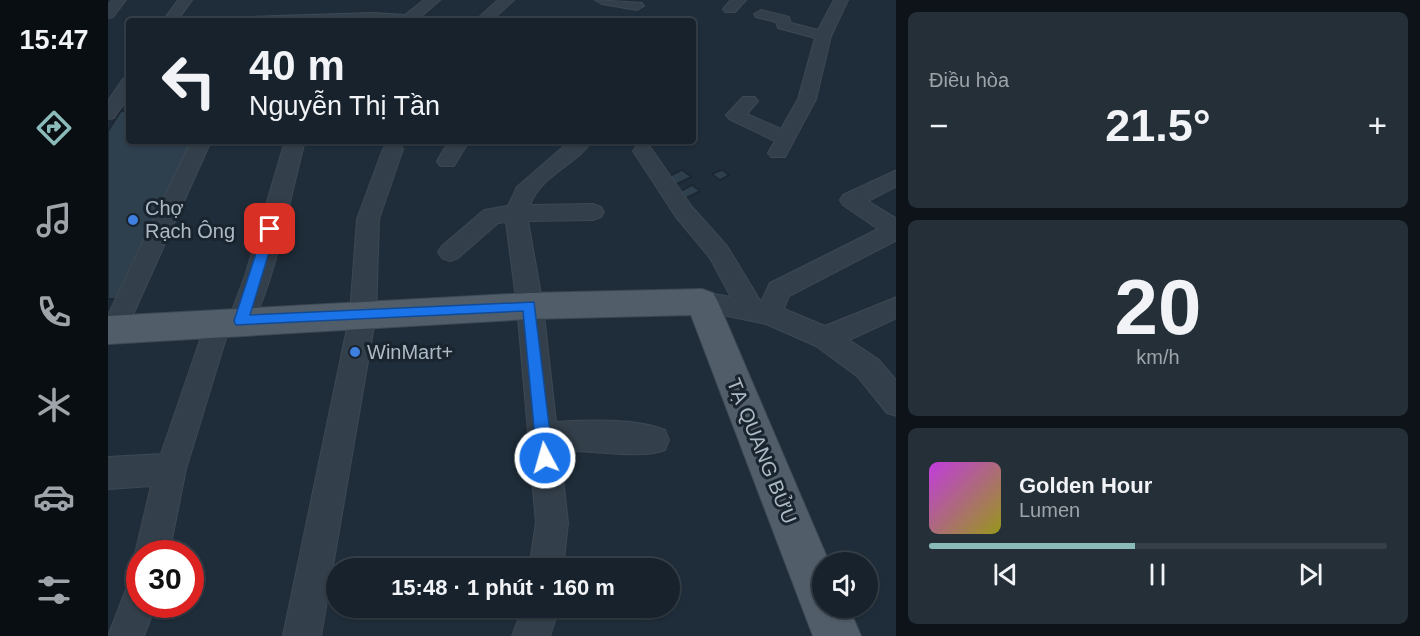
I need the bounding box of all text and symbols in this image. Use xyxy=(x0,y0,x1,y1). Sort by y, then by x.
text: 15:47 xyxy=(19,25,89,55)
icon: left xyxy=(150,42,228,120)
text: 40 m xyxy=(249,42,345,89)
text: Điều hòa xyxy=(929,69,1009,91)
text: Nguyễn Thị Tần xyxy=(249,91,440,121)
text: 21.5° xyxy=(1105,100,1211,151)
icon: directions xyxy=(33,107,75,149)
text: − xyxy=(929,107,948,144)
text: + xyxy=(1368,107,1387,144)
place label: Chợ Rạch Ông xyxy=(145,197,235,242)
icon: music xyxy=(33,199,75,241)
pin xyxy=(244,203,295,254)
icon: arrive xyxy=(253,212,286,245)
marker: Chợ Rạch Ông xyxy=(126,213,140,227)
text: 20 xyxy=(1115,263,1201,351)
icon: phone xyxy=(33,291,75,333)
place label: WinMart+ xyxy=(367,341,453,363)
marker: WinMart+ xyxy=(348,345,362,359)
text: km/h xyxy=(1136,346,1180,368)
street label: TẠ QUANG BỬU xyxy=(723,375,802,527)
icon: climate xyxy=(33,384,75,426)
position arrow xyxy=(513,426,577,490)
text: Golden Hour xyxy=(1019,473,1152,498)
icon: car xyxy=(33,476,75,518)
text: Lumen xyxy=(1019,499,1080,521)
speed limit sign: 30 xyxy=(126,540,204,618)
map controls xyxy=(812,552,878,618)
button: sound xyxy=(812,552,878,618)
icon: previous xyxy=(989,558,1022,591)
icon: pause xyxy=(1141,558,1174,591)
icon: next xyxy=(1294,558,1327,591)
icon: filters xyxy=(33,569,75,611)
text: 15:48 · 1 phút · 160 m xyxy=(391,575,615,600)

